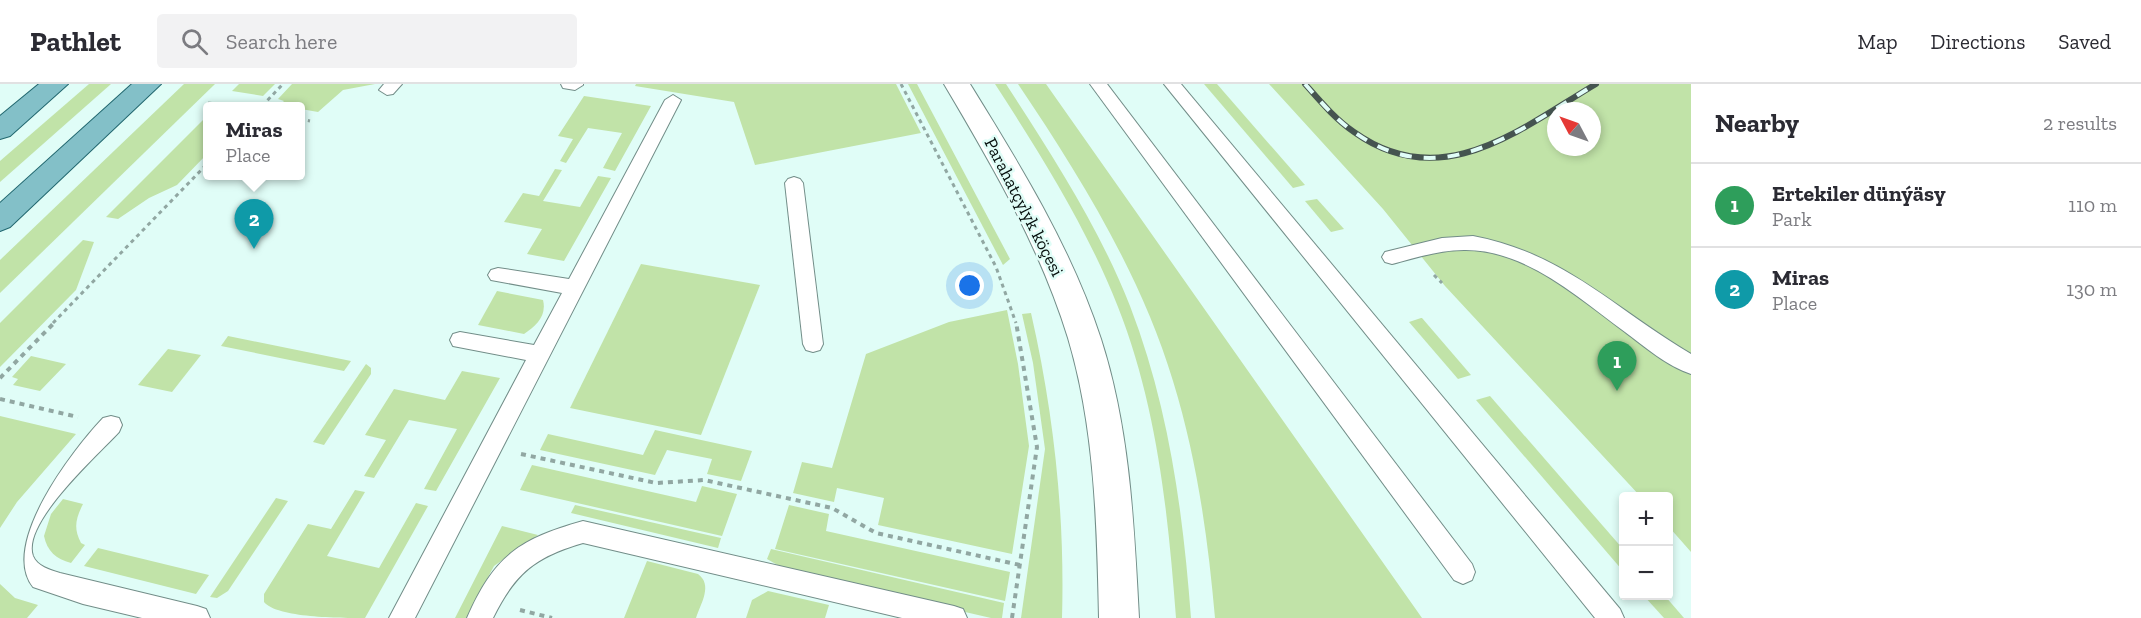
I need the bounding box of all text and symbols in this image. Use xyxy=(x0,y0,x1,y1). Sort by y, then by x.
search box xyxy=(157,14,577,68)
text: Pathlet xyxy=(30,25,121,58)
icon: search xyxy=(178,25,211,58)
text: Search here xyxy=(226,28,337,55)
text: Map xyxy=(1858,29,1898,54)
text: Directions xyxy=(1931,29,2025,54)
text: Saved xyxy=(2058,29,2111,54)
popup xyxy=(203,102,305,180)
north arrow xyxy=(1547,102,1601,156)
text: Nearby xyxy=(1715,107,1799,139)
text: 2 results xyxy=(2043,111,2117,135)
text: Miras xyxy=(225,116,283,143)
street label: Parahatçylyk köçesi xyxy=(980,134,1068,280)
text: Place xyxy=(225,143,271,167)
text: Ertekiler dünýäsy xyxy=(1772,180,1946,207)
text: 1 xyxy=(1730,193,1739,217)
text: 110 m xyxy=(2068,193,2117,217)
pin: 2 xyxy=(234,200,274,249)
text: Park xyxy=(1772,207,1812,231)
text: Miras xyxy=(1772,264,1829,291)
your location xyxy=(955,271,984,300)
text: 2 xyxy=(1729,277,1740,301)
text: 130 m xyxy=(2066,277,2117,301)
text: Place xyxy=(1772,291,1817,315)
pin: 1 xyxy=(1598,342,1636,391)
map controls xyxy=(1619,492,1673,600)
button: + xyxy=(1619,492,1673,546)
button: − xyxy=(1619,546,1673,600)

